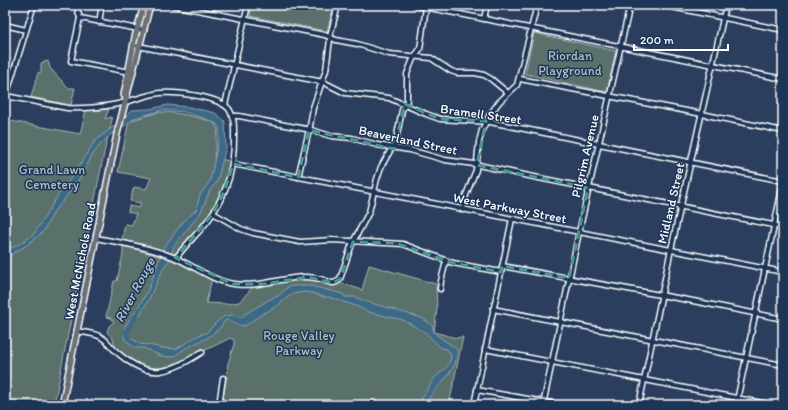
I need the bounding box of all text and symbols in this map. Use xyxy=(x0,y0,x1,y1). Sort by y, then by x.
scale bar xyxy=(634,26,728,52)
text: 200 m xyxy=(640,33,674,47)
park label: Riordan Playground xyxy=(538,48,602,78)
street label: Bramell Street xyxy=(439,101,523,127)
street label: Pilgrim Avenue xyxy=(568,113,602,199)
street label: Beaverland Street xyxy=(357,122,459,158)
street label: Midland Street xyxy=(654,161,688,245)
park label: Grand Lawn Cemetery xyxy=(19,162,85,192)
street label: West Parkway Street xyxy=(452,190,568,226)
street label: West McNichols Road xyxy=(61,201,99,321)
water label: River Rouge xyxy=(111,253,160,325)
park label: Rouge Valley Parkway xyxy=(263,328,335,358)

